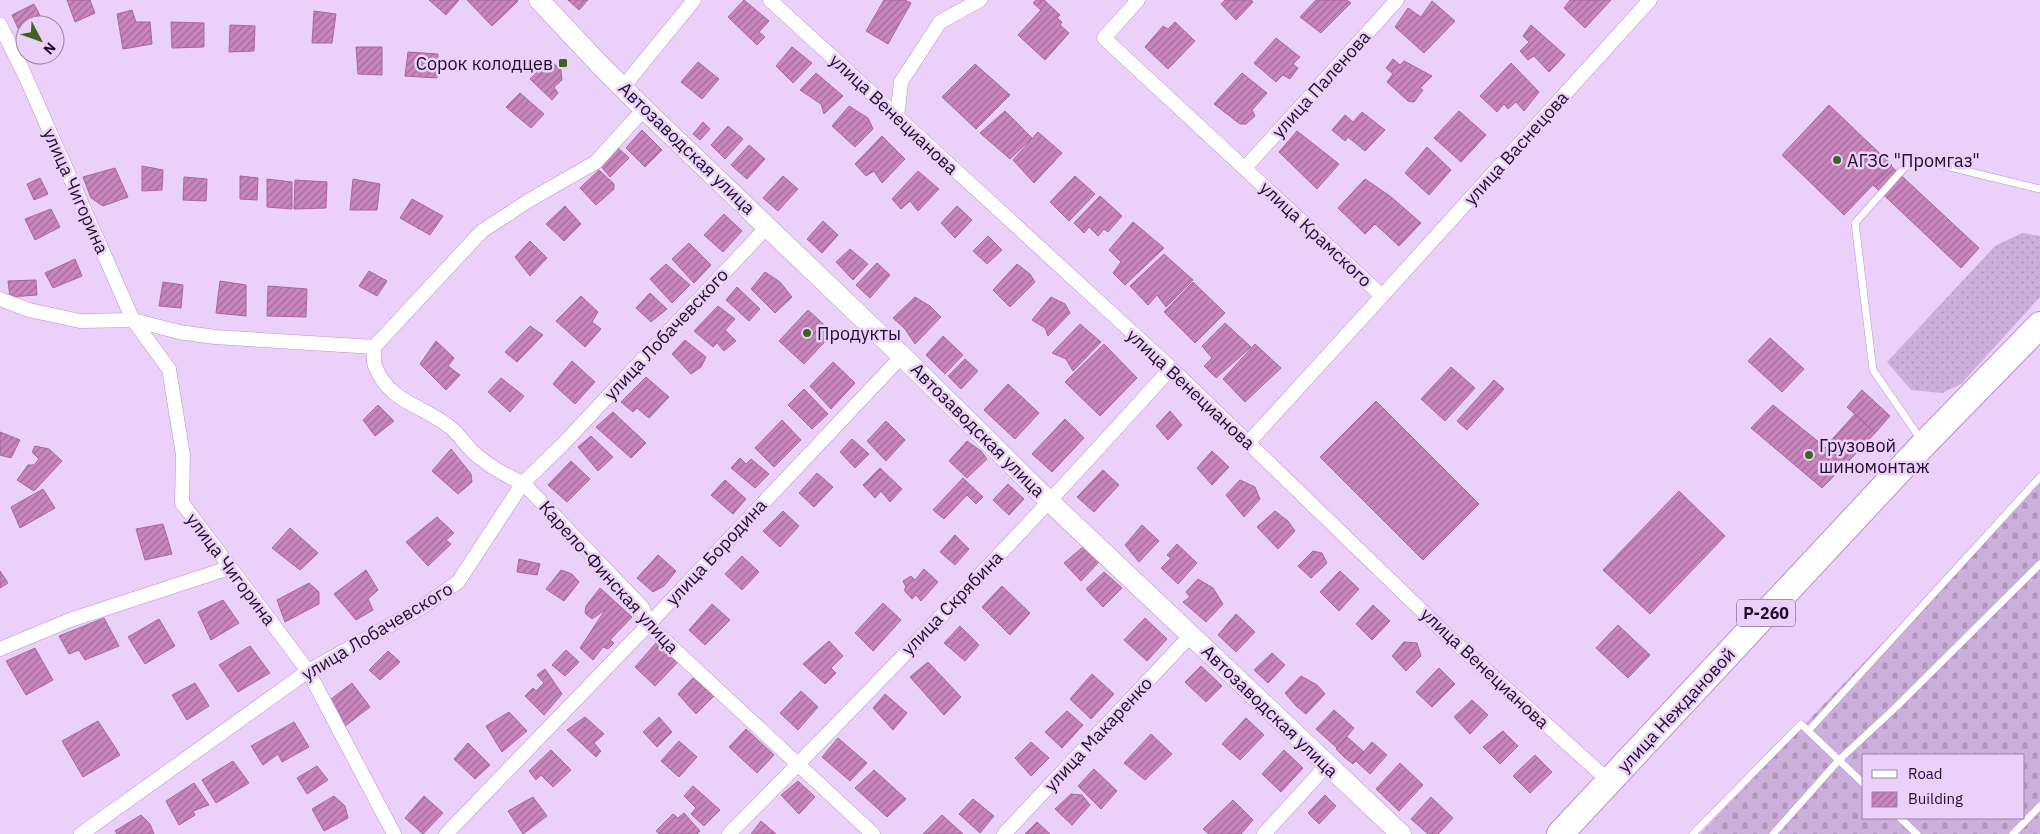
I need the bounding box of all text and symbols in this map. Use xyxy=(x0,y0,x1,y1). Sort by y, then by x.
north arrow xyxy=(15,15,65,65)
street label: улица Паленова xyxy=(1267,25,1376,142)
text: N xyxy=(40,39,60,58)
street label: улица Венецианова xyxy=(825,48,963,180)
place label: Сорок колодцев xyxy=(416,52,553,75)
marker: Сорок колодцев xyxy=(557,57,569,69)
street label: Автозаводская улица xyxy=(614,77,760,219)
street label: улица Васнецова xyxy=(1459,86,1573,210)
street label: улица Чигорина xyxy=(38,125,114,258)
place label: АГЗС "Промгаз" xyxy=(1847,149,1980,172)
marker: АГЗС "Промгаз" xyxy=(1831,154,1843,166)
street label: улица Крамского xyxy=(1255,176,1377,292)
street label: улица Лобачевского xyxy=(599,263,733,405)
place label: Продукты xyxy=(817,322,901,345)
street label: улица Венецианова xyxy=(1122,323,1260,455)
marker: Продукты xyxy=(801,327,813,339)
street label: Автозаводская улица xyxy=(906,358,1050,502)
place label: Грузовой шиномонтаж xyxy=(1819,434,1930,478)
marker: Грузовой шиномонтаж xyxy=(1803,449,1815,461)
street label: улица Бородина xyxy=(661,494,772,610)
street label: Карело-Финская улица xyxy=(534,496,684,659)
street label: улица Чигорина xyxy=(181,508,281,630)
street label: улица Скрябина xyxy=(896,546,1008,660)
street label: улица Лобачевского xyxy=(297,577,457,685)
road number: Р-260 xyxy=(1737,600,1795,626)
street label: улица Венецианова xyxy=(1416,602,1554,734)
street label: Автозаводская улица xyxy=(1197,640,1343,782)
street label: улица Неждановой xyxy=(1612,643,1740,777)
street label: улица Макаренко xyxy=(1039,672,1157,796)
legend xyxy=(1862,754,2025,819)
text: Road xyxy=(1908,764,1943,783)
text: Building xyxy=(1908,789,1963,808)

